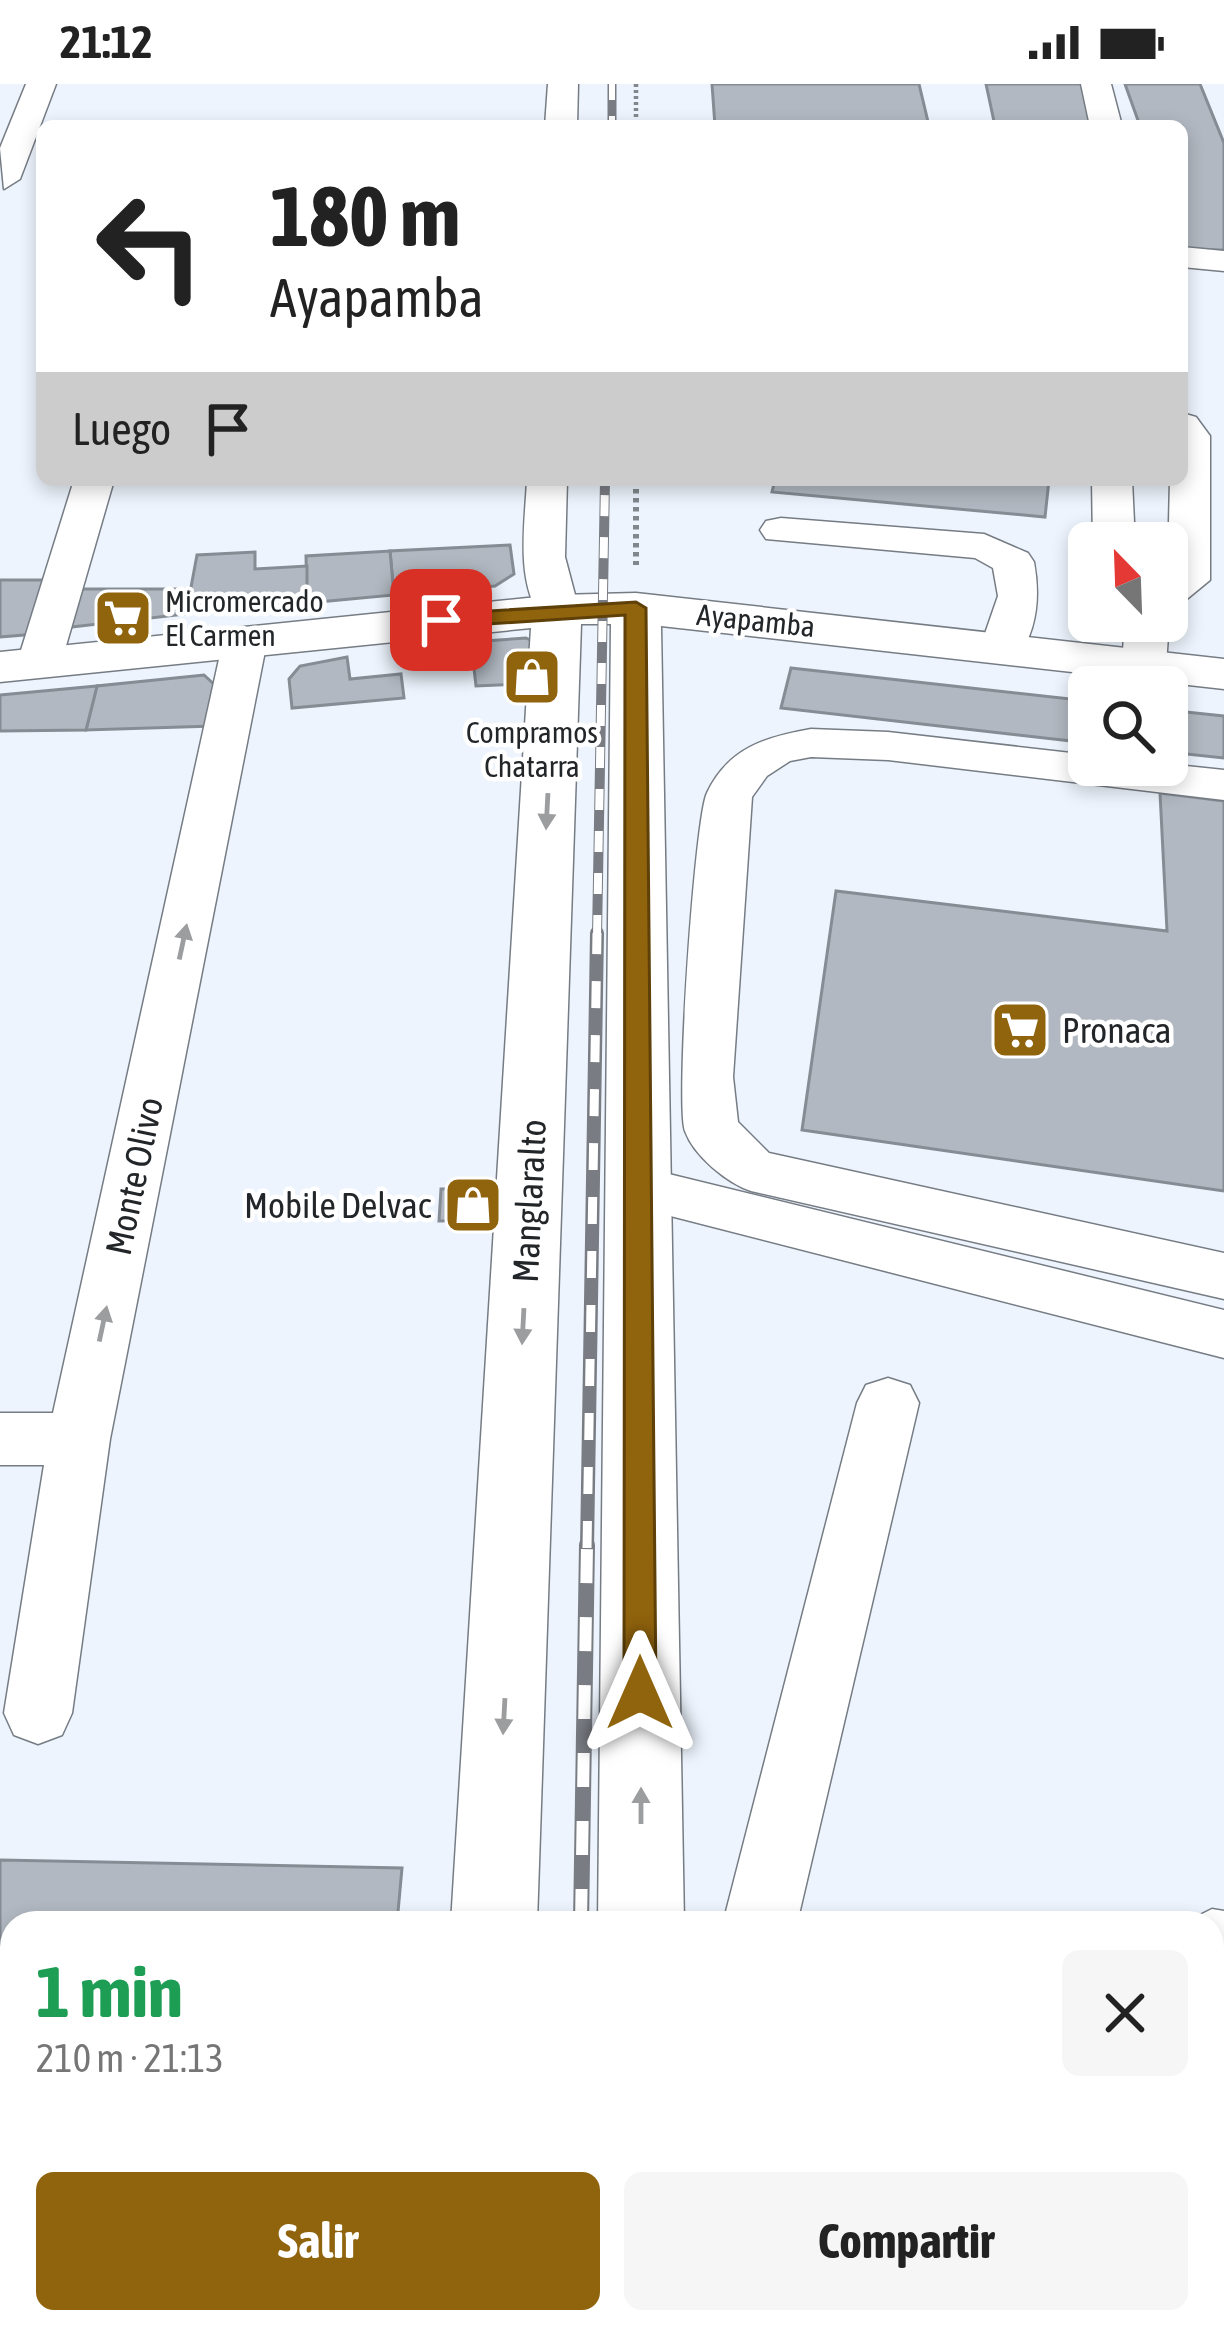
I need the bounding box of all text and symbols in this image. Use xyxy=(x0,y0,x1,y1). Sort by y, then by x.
text: 21:12 xyxy=(60,16,153,68)
icon: left xyxy=(72,168,228,324)
text: 180 m xyxy=(270,168,460,264)
text: Ayapamba xyxy=(270,267,484,328)
icon: arrive xyxy=(195,396,261,462)
text: Luego xyxy=(72,403,171,455)
north arrow xyxy=(1068,522,1188,642)
map controls xyxy=(1068,522,1188,786)
pin xyxy=(390,569,492,671)
place label: Micromercado El Carmen xyxy=(165,584,324,652)
supermarket icon: Micromercado El Carmen xyxy=(92,587,154,649)
icon: arrive xyxy=(408,587,474,653)
street label: Ayapamba xyxy=(695,597,817,643)
shop icon: Compramos Chatarra xyxy=(501,646,563,708)
button: search xyxy=(1068,666,1188,786)
place label: Compramos Chatarra xyxy=(466,715,598,783)
one-way arrow xyxy=(537,793,556,831)
one-way arrow xyxy=(174,923,193,961)
supermarket icon: Pronaca xyxy=(989,999,1051,1061)
place label: Pronaca xyxy=(1062,1009,1171,1051)
street label: Monte Olivo xyxy=(97,1093,171,1259)
street label: Manglaralto xyxy=(504,1118,554,1284)
shop icon: Mobile Delvac xyxy=(442,1174,504,1236)
place label: Mobile Delvac xyxy=(244,1184,432,1226)
one-way arrow xyxy=(94,1305,113,1343)
one-way arrow xyxy=(513,1308,532,1346)
position arrow xyxy=(577,1630,703,1756)
one-way arrow xyxy=(494,1698,513,1736)
one-way arrow xyxy=(631,1786,650,1824)
text: 1 min xyxy=(36,1950,183,2032)
button: close xyxy=(1062,1950,1188,2076)
text: 210 m · 21:13 xyxy=(36,2036,224,2080)
button: Salir xyxy=(36,2172,600,2310)
button: Compartir xyxy=(624,2172,1188,2310)

